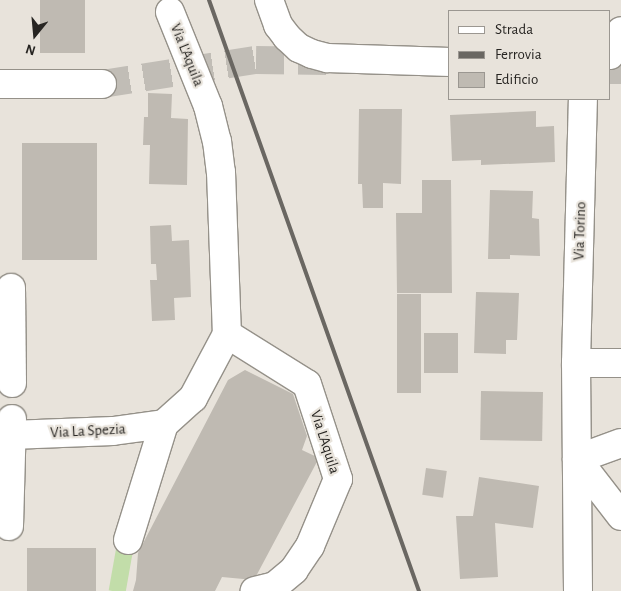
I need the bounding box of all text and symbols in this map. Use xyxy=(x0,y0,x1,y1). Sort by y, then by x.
north arrow xyxy=(10,10,60,60)
legend xyxy=(448,10,611,100)
street label: Via L'Aquila xyxy=(166,21,208,89)
text: Strada xyxy=(495,22,533,37)
text: N xyxy=(24,41,37,57)
text: Ferrovia xyxy=(495,47,542,62)
text: Edificio xyxy=(495,72,538,87)
street label: Via Torino xyxy=(570,201,590,261)
street label: Via L'Aquila xyxy=(306,408,344,476)
street label: Via La Spezia xyxy=(50,420,126,442)

